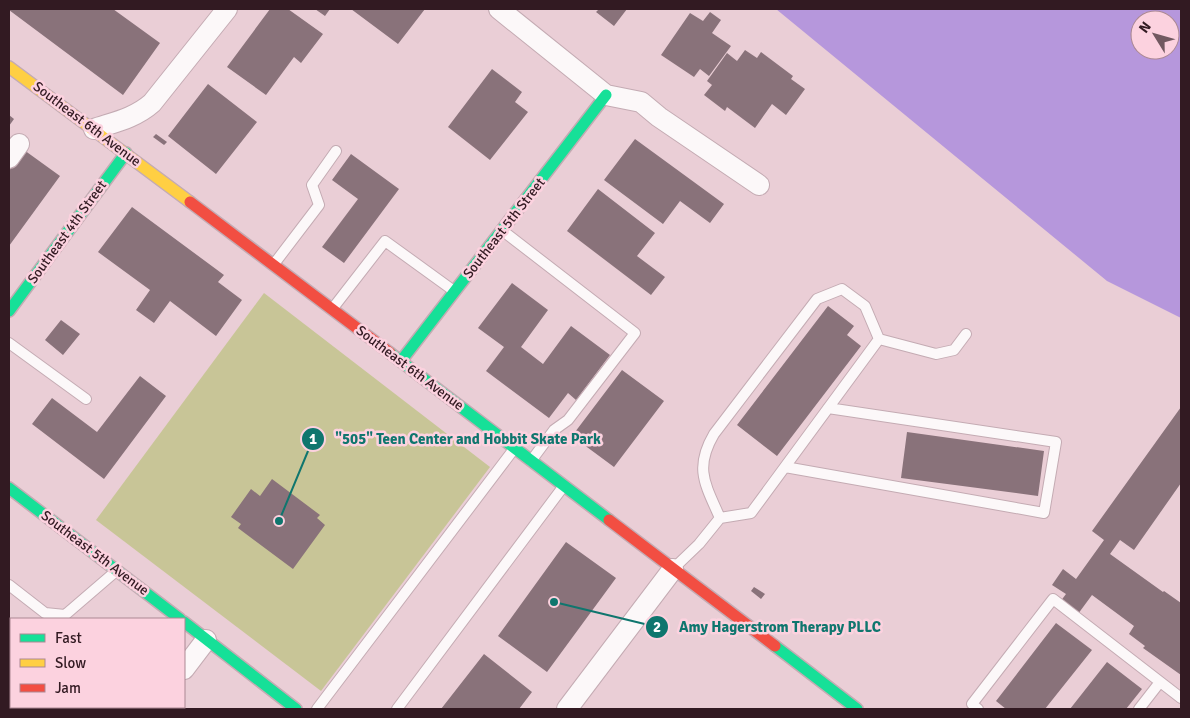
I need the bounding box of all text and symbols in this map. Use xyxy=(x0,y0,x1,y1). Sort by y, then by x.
north arrow xyxy=(1130,10,1180,60)
text: N xyxy=(1135,18,1155,36)
street label: Southeast 6th Avenue xyxy=(30,78,144,170)
street label: Southeast 5th Street xyxy=(459,174,549,282)
street label: Southeast 4th Street xyxy=(24,177,110,287)
street label: Southeast 6th Avenue xyxy=(353,322,467,414)
callout: "505" Teen Center and Hobbit Skate Park xyxy=(300,424,611,454)
text: 1 xyxy=(309,430,317,448)
text: "505" Teen Center and Hobbit Skate Park xyxy=(335,430,601,448)
street label: Southeast 5th Avenue xyxy=(38,507,152,599)
callout: Amy Hagerstrom Therapy PLLC xyxy=(644,612,891,642)
legend xyxy=(10,618,185,708)
text: 2 xyxy=(653,618,661,636)
text: Amy Hagerstrom Therapy PLLC xyxy=(679,618,881,636)
text: Fast xyxy=(55,629,82,647)
text: Slow xyxy=(55,654,86,672)
text: Jam xyxy=(55,679,81,697)

